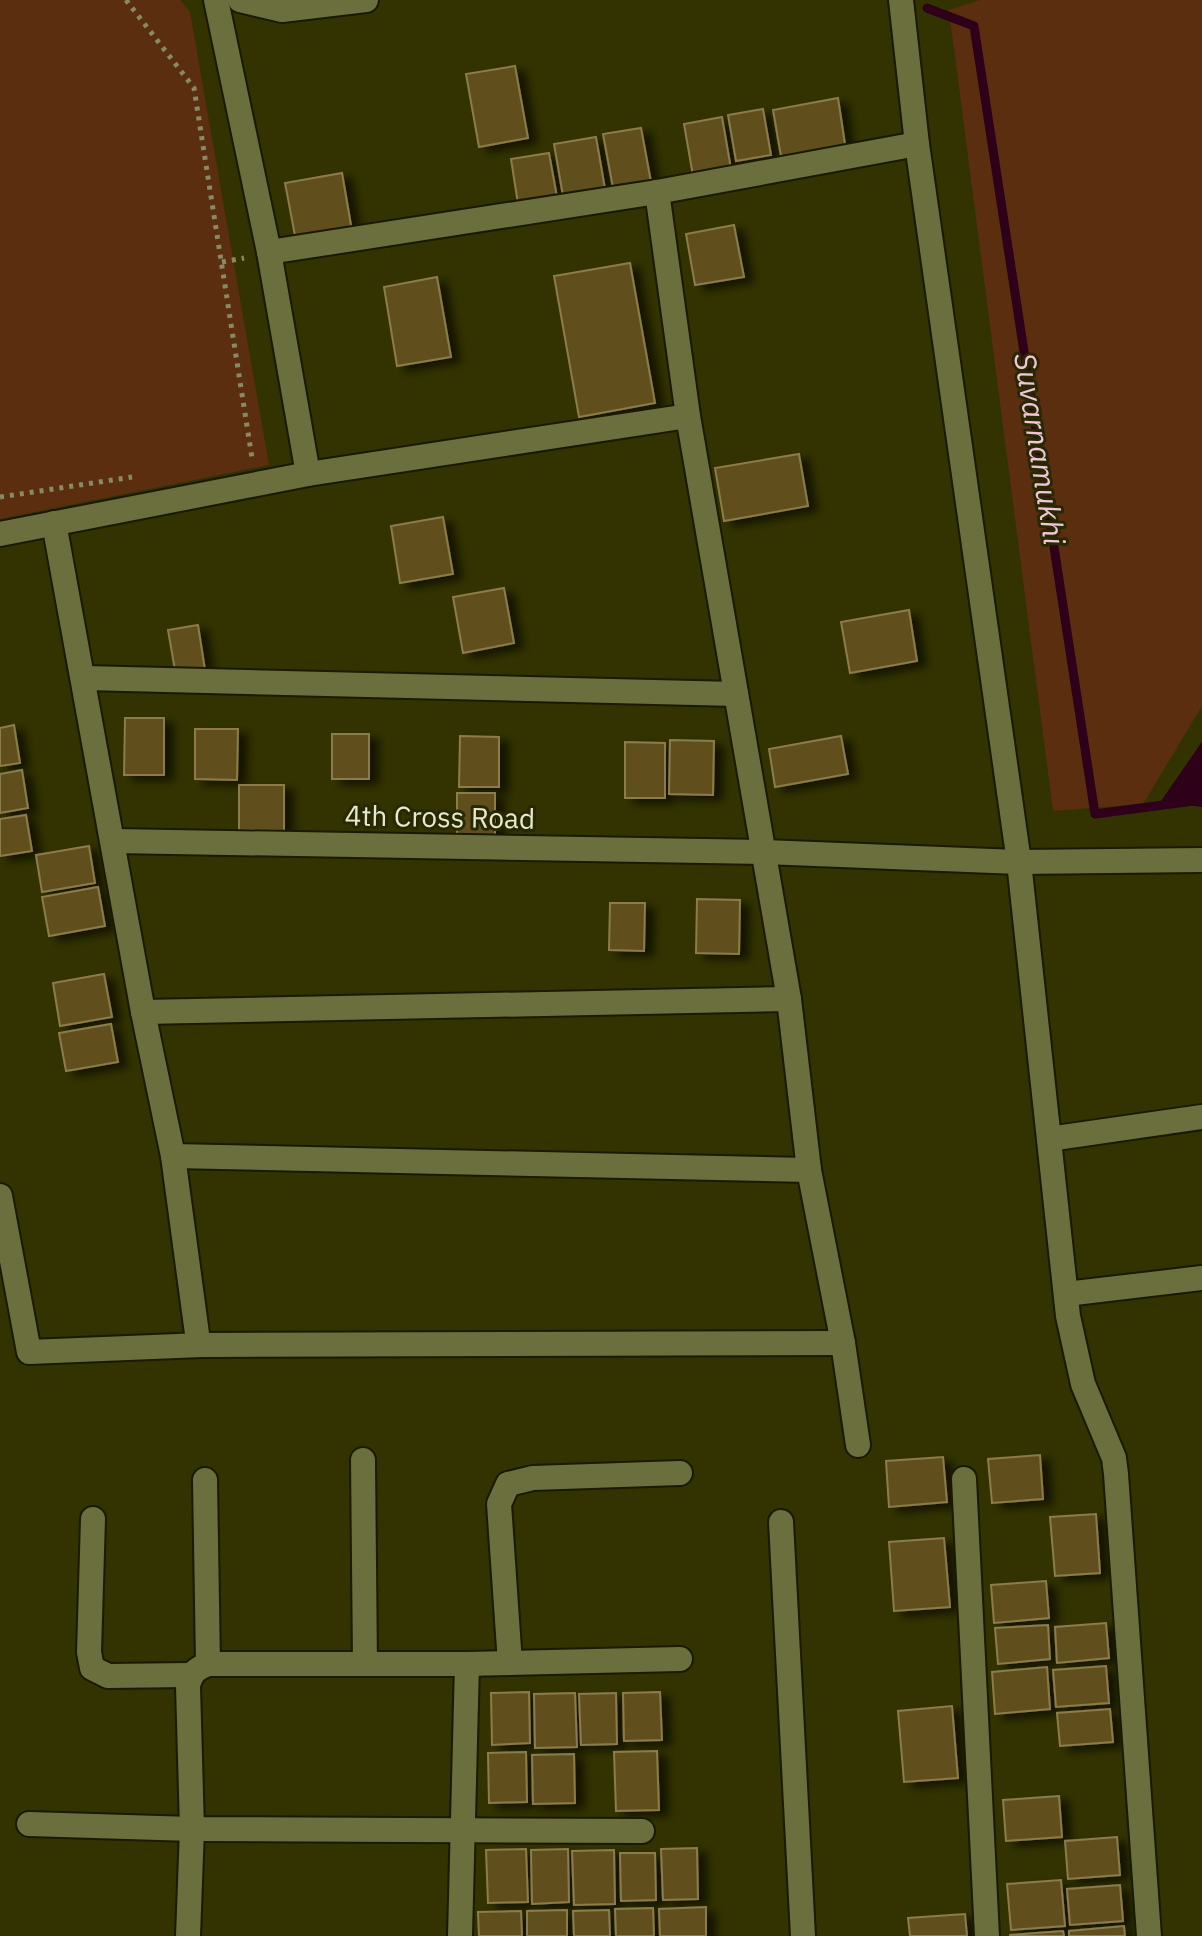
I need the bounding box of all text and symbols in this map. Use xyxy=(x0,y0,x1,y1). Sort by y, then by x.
water label: Suvarnamukhi xyxy=(1006,350,1075,548)
street label: 4th Cross Road xyxy=(344,796,536,837)

